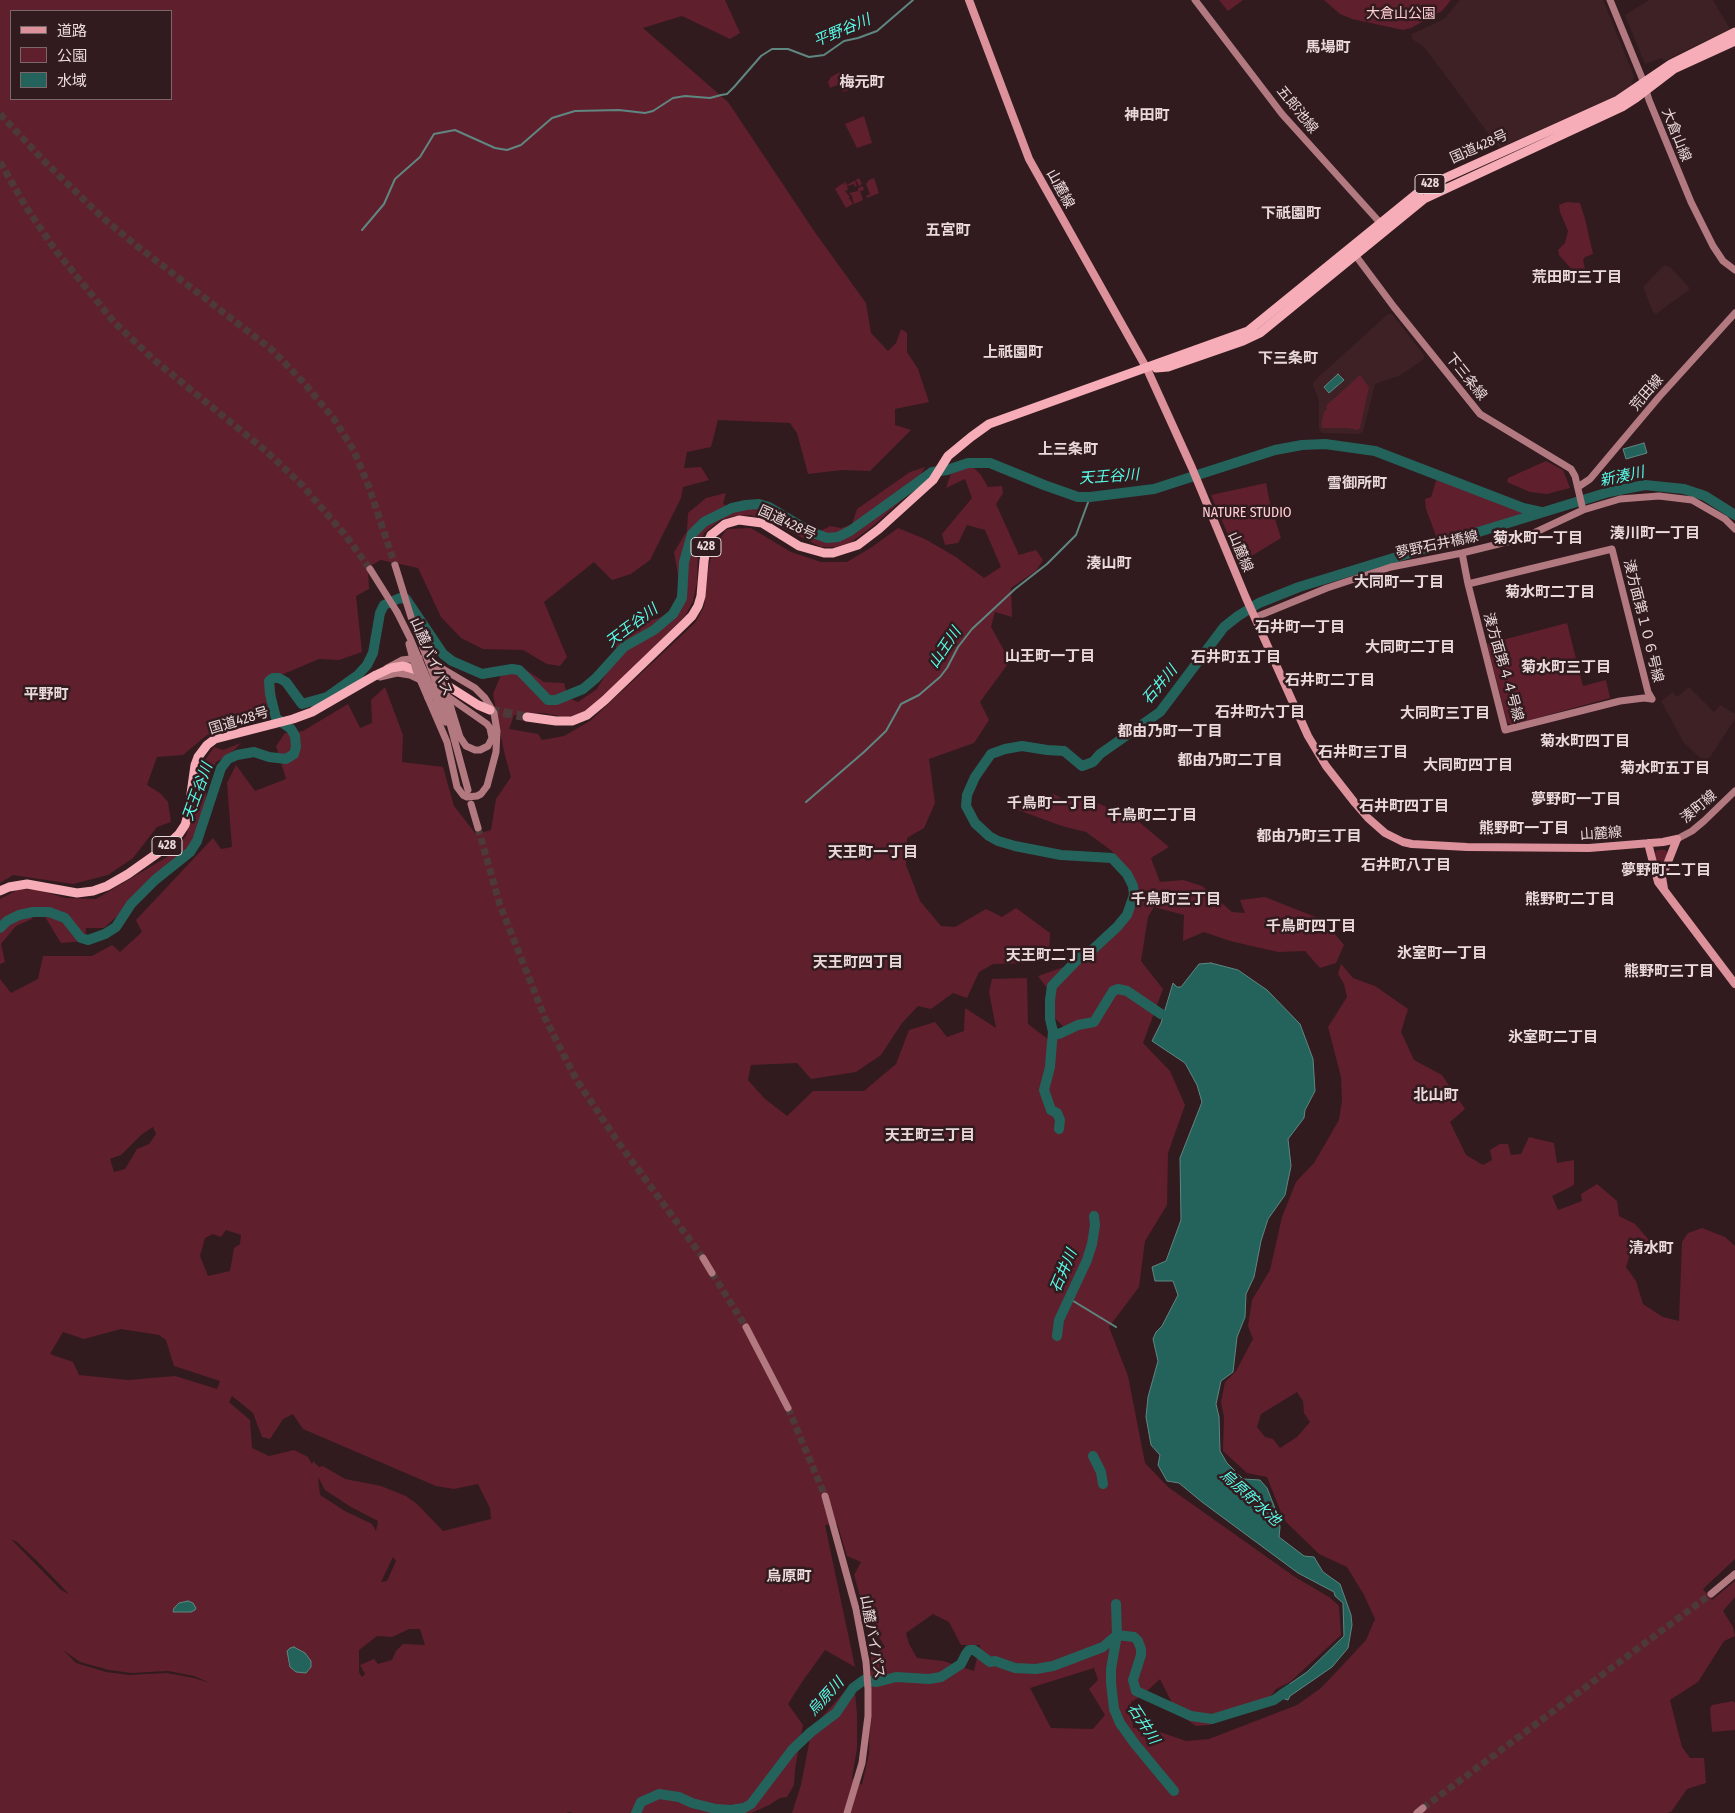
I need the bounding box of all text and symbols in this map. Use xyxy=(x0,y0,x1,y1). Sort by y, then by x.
park label: 大倉山公園 xyxy=(1366,6,1436,22)
legend xyxy=(10,10,172,100)
water label: 平野谷川 xyxy=(811,11,873,51)
text: 道路 xyxy=(57,22,87,40)
district label: 馬場町 xyxy=(1306,39,1350,57)
text: 公園 xyxy=(57,47,87,65)
text: 水域 xyxy=(57,72,87,90)
district label: 梅元町 xyxy=(840,74,884,92)
street label: 五郎池線 xyxy=(1273,83,1321,137)
street label: 大倉山線 xyxy=(1658,106,1694,164)
district label: 神田町 xyxy=(1125,107,1169,125)
street label: 国道428号 xyxy=(1447,127,1511,167)
street label: 山麓線 xyxy=(1042,167,1078,211)
road number: 428 xyxy=(1415,174,1445,193)
district label: 下祇園町 xyxy=(1261,205,1321,223)
district label: 五宮町 xyxy=(926,222,970,240)
district label: 荒田町三丁目 xyxy=(1532,269,1622,287)
district label: 上祇園町 xyxy=(983,344,1043,362)
district label: 下三条町 xyxy=(1258,350,1318,368)
street label: 下三条線 xyxy=(1442,350,1490,404)
street label: 荒田線 xyxy=(1627,372,1667,414)
district label: 上三条町 xyxy=(1038,441,1098,459)
water label: 新湊川 xyxy=(1598,464,1646,490)
water label: 天王谷川 xyxy=(1078,466,1140,488)
district label: 雪御所町 xyxy=(1327,475,1387,493)
street label: 国道428号 xyxy=(755,502,819,544)
park label: NATURE STUDIO xyxy=(1202,505,1292,521)
district label: 湊川町一丁目 xyxy=(1610,525,1700,543)
street label: 夢野石井橋線 xyxy=(1394,528,1480,562)
street label: 山麓線 xyxy=(1224,529,1256,575)
district label: 菊水町一丁目 xyxy=(1493,530,1583,548)
road number: 428 xyxy=(691,538,721,556)
district label: 湊山町 xyxy=(1087,555,1131,573)
street label: 湊方面第１０６号線 xyxy=(1620,558,1666,684)
district label: 大同町一丁目 xyxy=(1354,574,1444,592)
district label: 菊水町二丁目 xyxy=(1505,584,1595,602)
water label: 天王谷川 xyxy=(603,601,661,651)
street label: 湊方面第４４号線 xyxy=(1479,611,1527,723)
street label: 山麓バイパス xyxy=(406,615,456,699)
district label: 石井町一丁目 xyxy=(1255,619,1345,637)
water label: 山王川 xyxy=(925,624,965,672)
district label: 大同町二丁目 xyxy=(1365,639,1455,657)
district label: 山王町一丁目 xyxy=(1005,648,1095,666)
district label: 石井町五丁目 xyxy=(1191,649,1281,667)
district label: 菊水町三丁目 xyxy=(1521,659,1611,677)
water label: 石井川 xyxy=(1139,662,1181,708)
district label: 石井町二丁目 xyxy=(1285,672,1375,690)
district label: 平野町 xyxy=(24,686,68,704)
street label: 国道428号 xyxy=(207,704,271,738)
district label: 石井町六丁目 xyxy=(1215,704,1305,722)
district label: 大同町三丁目 xyxy=(1400,705,1490,723)
district label: 都由乃町一丁目 xyxy=(1118,723,1222,741)
district label: 菊水町四丁目 xyxy=(1540,733,1630,751)
district label: 石井町三丁目 xyxy=(1318,744,1408,762)
district label: 都由乃町二丁目 xyxy=(1178,752,1282,770)
district label: 大同町四丁目 xyxy=(1423,757,1513,775)
district label: 菊水町五丁目 xyxy=(1620,760,1710,778)
water label: 天王谷川 xyxy=(179,761,217,823)
street label: 湊町線 xyxy=(1678,787,1720,827)
district label: 夢野町一丁目 xyxy=(1531,791,1621,809)
district label: 千鳥町一丁目 xyxy=(1007,795,1097,813)
district label: 石井町四丁目 xyxy=(1359,798,1449,816)
district label: 千鳥町二丁目 xyxy=(1107,807,1197,825)
district label: 熊野町一丁目 xyxy=(1479,820,1569,838)
street label: 山麓線 xyxy=(1579,824,1623,844)
district label: 都由乃町三丁目 xyxy=(1257,828,1361,846)
road number: 428 xyxy=(152,836,182,856)
district label: 天王町一丁目 xyxy=(828,844,918,862)
district label: 石井町八丁目 xyxy=(1361,857,1451,875)
district label: 夢野町二丁目 xyxy=(1621,862,1711,880)
district label: 千鳥町三丁目 xyxy=(1131,891,1221,909)
district label: 熊野町二丁目 xyxy=(1525,891,1615,909)
district label: 千鳥町四丁目 xyxy=(1266,918,1356,936)
district label: 氷室町一丁目 xyxy=(1397,945,1487,963)
district label: 天王町二丁目 xyxy=(1006,947,1096,965)
district label: 天王町四丁目 xyxy=(813,954,903,972)
district label: 熊野町三丁目 xyxy=(1624,963,1714,981)
district label: 氷室町二丁目 xyxy=(1508,1029,1598,1047)
district label: 北山町 xyxy=(1414,1087,1458,1105)
district label: 天王町三丁目 xyxy=(885,1127,975,1145)
district label: 清水町 xyxy=(1629,1240,1673,1258)
water label: 石井川 xyxy=(1047,1247,1081,1295)
water label: 烏原貯水池 xyxy=(1216,1466,1284,1530)
district label: 烏原町 xyxy=(767,1568,811,1586)
street label: 山麓バイパス xyxy=(856,1594,888,1680)
water label: 烏原川 xyxy=(804,1674,848,1720)
water label: 石井川 xyxy=(1123,1700,1163,1748)

